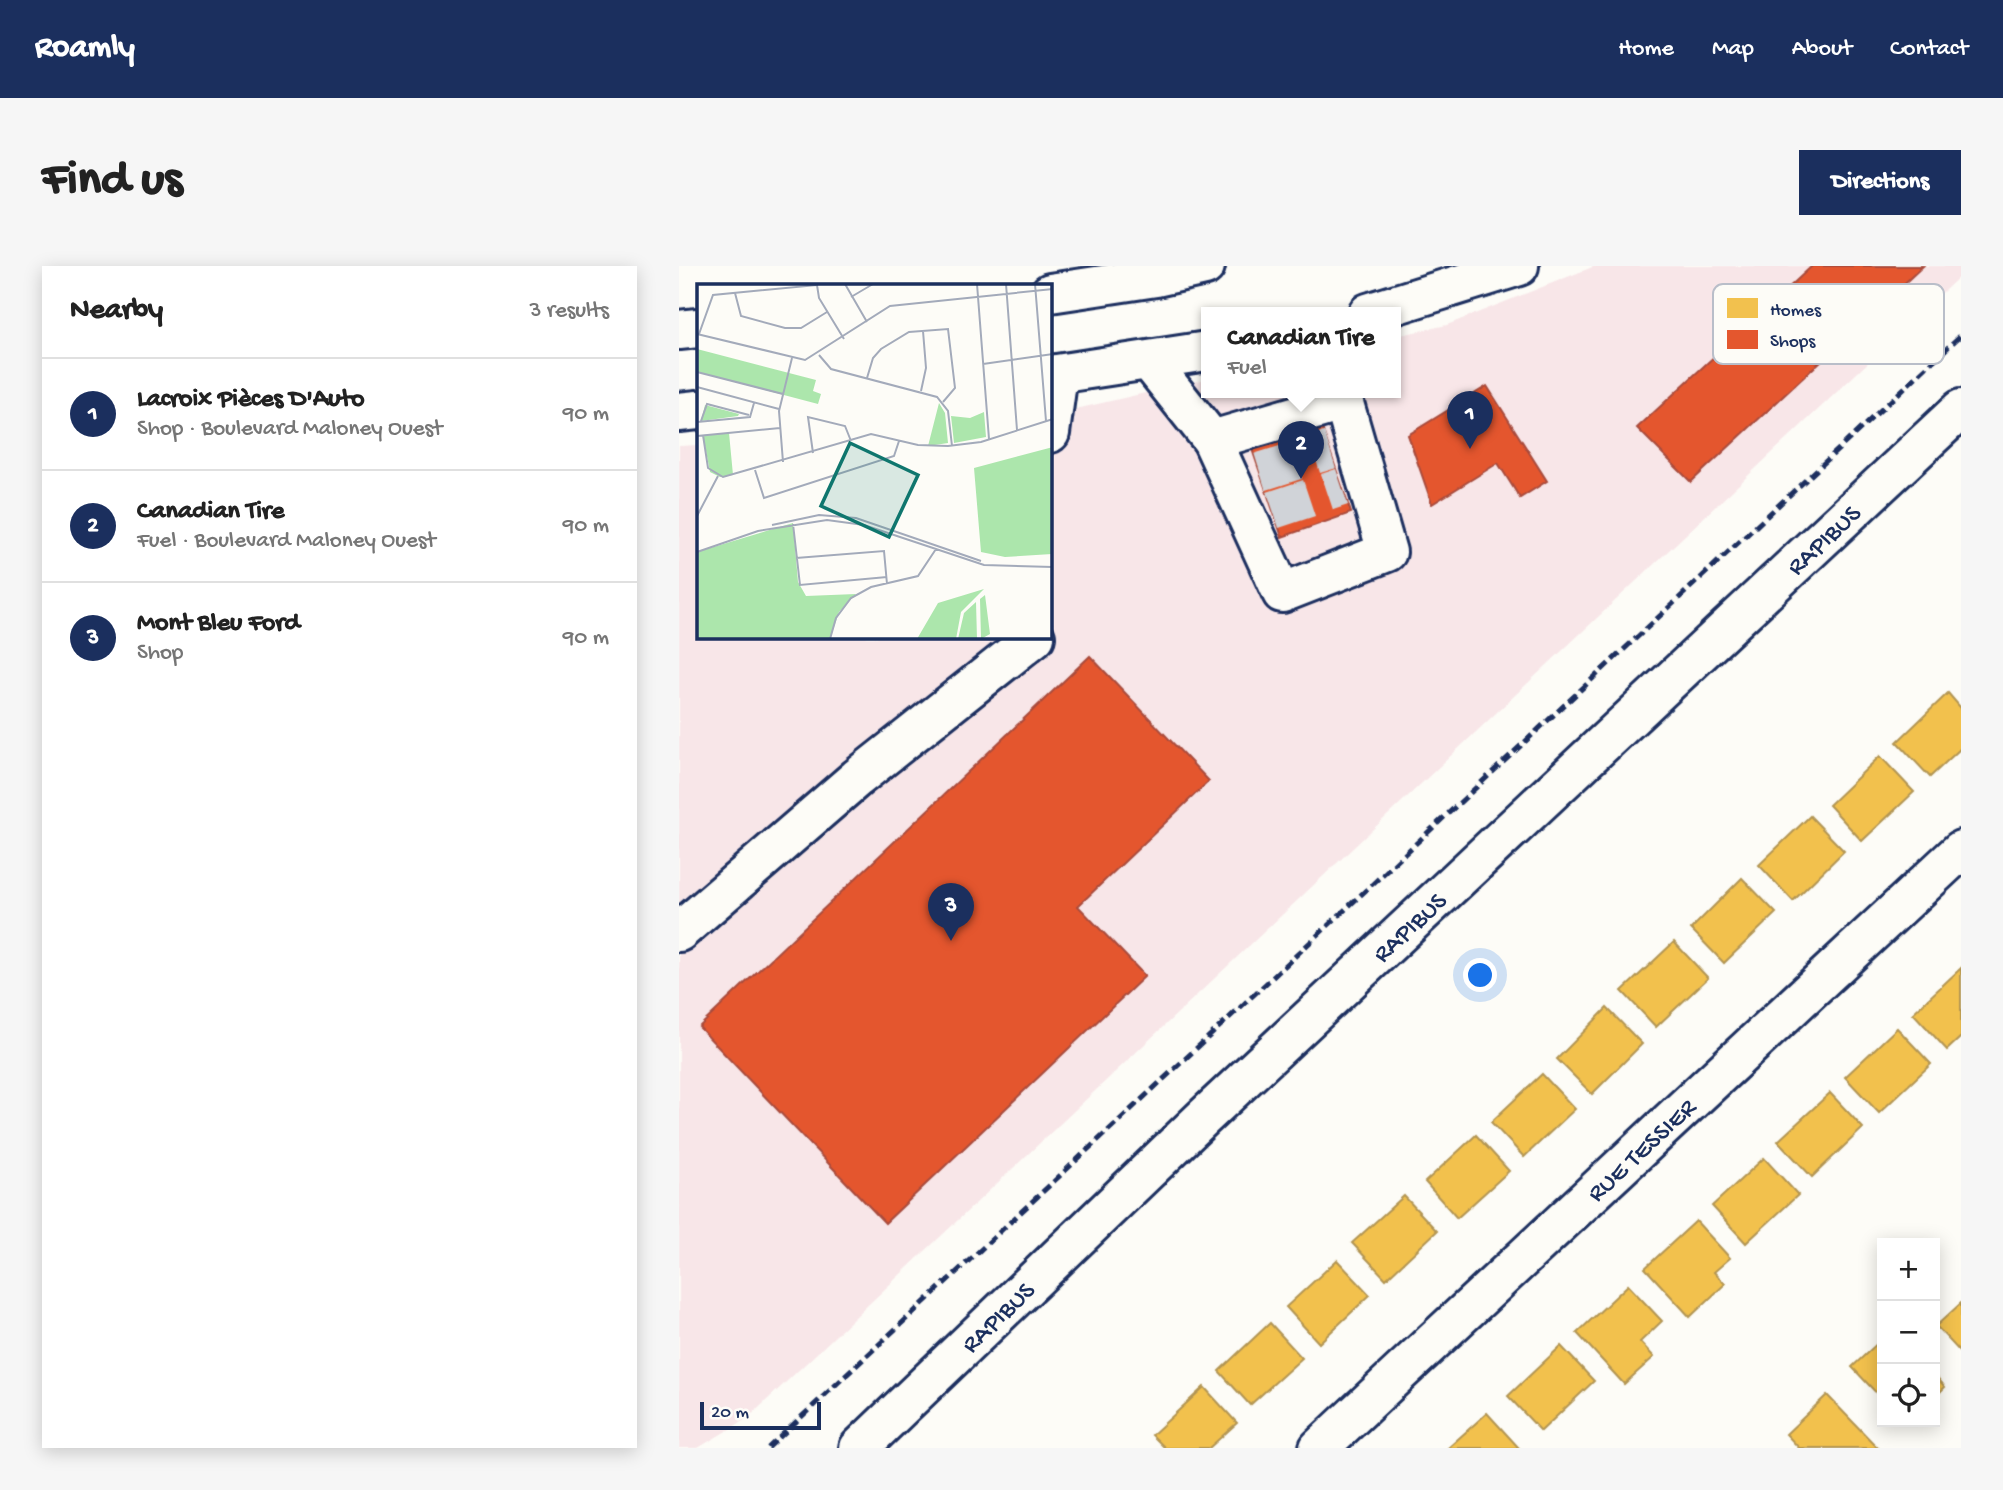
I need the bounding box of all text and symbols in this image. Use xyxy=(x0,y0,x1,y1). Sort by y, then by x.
text: Roamly xyxy=(35,30,135,68)
text: Home xyxy=(1618,35,1674,64)
text: Map xyxy=(1712,35,1754,64)
text: About xyxy=(1792,35,1852,64)
text: Contact xyxy=(1890,35,1968,64)
button: Directions xyxy=(1799,150,1961,215)
text: Find us xyxy=(42,153,182,211)
inset map xyxy=(697,284,1052,639)
legend xyxy=(1713,284,1944,364)
text: Nearby xyxy=(70,294,163,329)
text: 3 results xyxy=(529,298,609,325)
text: Homes xyxy=(1770,300,1822,323)
popup xyxy=(1201,307,1401,398)
text: Canadian Tire xyxy=(1227,324,1375,355)
text: Shops xyxy=(1770,331,1816,354)
text: Fuel xyxy=(1227,355,1267,382)
text: Lacroix Pièces D'Auto xyxy=(137,385,365,416)
pin: 1 xyxy=(1447,391,1493,449)
text: 1 xyxy=(88,401,98,428)
text: 90 m xyxy=(563,401,609,428)
text: Shop · Boulevard Maloney Ouest xyxy=(137,416,442,443)
pin: 2 xyxy=(1278,421,1324,479)
text: Canadian Tire xyxy=(137,497,284,528)
street label: RAPIBUS xyxy=(1782,499,1870,584)
text: 2 xyxy=(87,513,99,540)
text: 90 m xyxy=(563,513,609,540)
text: Fuel · Boulevard Maloney Ouest xyxy=(137,528,436,555)
text: Mont Bleu Ford xyxy=(137,609,300,640)
text: 3 xyxy=(87,625,99,652)
text: 90 m xyxy=(563,625,609,652)
text: Shop xyxy=(137,640,183,667)
pin: 3 xyxy=(928,883,974,941)
street label: RAPIBUS xyxy=(1368,886,1456,971)
your location xyxy=(1463,958,1497,992)
street label: RUE TESSIER xyxy=(1582,1093,1705,1210)
map controls xyxy=(1877,1238,1940,1427)
button: + xyxy=(1877,1238,1940,1301)
street label: RAPIBUS xyxy=(957,1276,1044,1361)
button: − xyxy=(1877,1301,1940,1364)
button: locate xyxy=(1877,1364,1940,1427)
scale bar xyxy=(700,1399,821,1431)
text: 20 m xyxy=(711,1402,749,1425)

